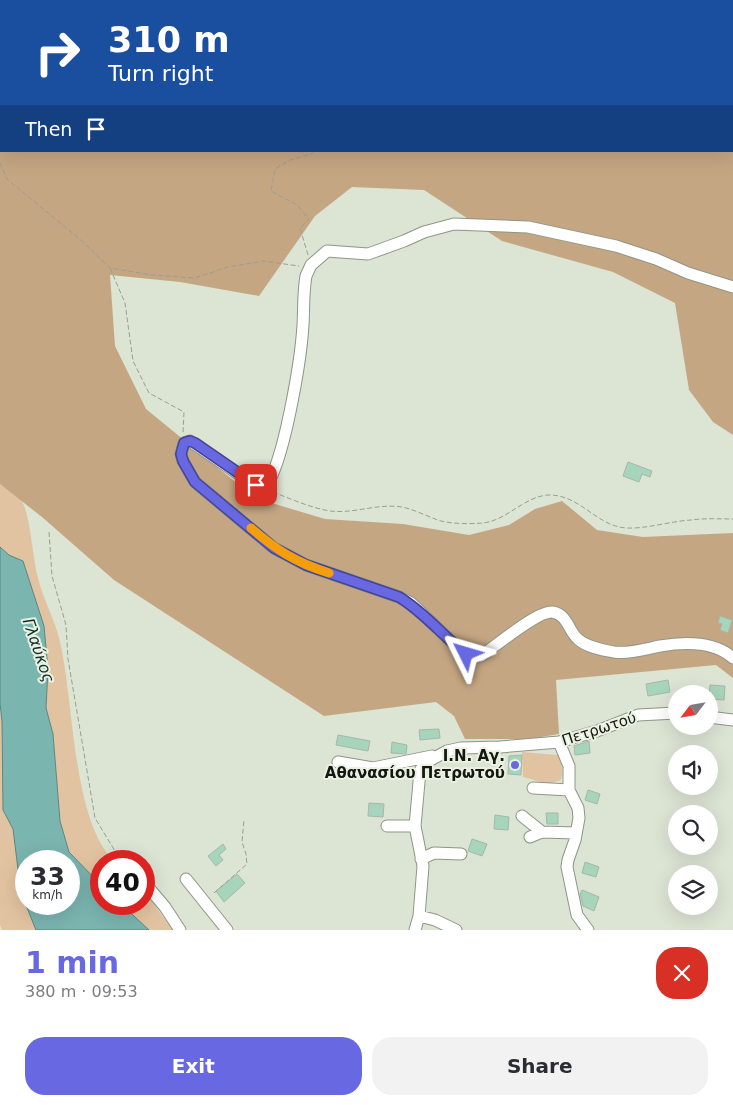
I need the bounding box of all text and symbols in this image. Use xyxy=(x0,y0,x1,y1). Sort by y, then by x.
icon: right xyxy=(25,20,90,85)
text: 310 m xyxy=(108,20,230,60)
text: Turn right xyxy=(108,61,213,86)
icon: arrive xyxy=(82,115,110,143)
text: Then xyxy=(25,118,72,140)
pin xyxy=(235,464,277,506)
icon: arrive xyxy=(242,471,270,499)
water label: Γλαύκος xyxy=(19,615,58,685)
position arrow xyxy=(439,627,491,679)
north arrow xyxy=(668,685,718,735)
map controls xyxy=(668,685,718,915)
street label: Πετρωτού xyxy=(559,708,639,750)
button: sound xyxy=(668,745,718,795)
place label: Ι.Ν. Αγ. Αθανασίου Πετρωτού xyxy=(325,747,505,782)
marker: Ι.Ν. Αγ. Αθανασίου Πετρωτού xyxy=(509,759,521,771)
button: search xyxy=(668,805,718,855)
speed limit sign: 40 xyxy=(90,850,155,915)
text: 33 xyxy=(30,862,65,891)
button: layers xyxy=(668,865,718,915)
text: km/h xyxy=(32,888,63,902)
text: 1 min xyxy=(25,945,119,980)
button: close xyxy=(656,947,708,999)
text: 380 m · 09:53 xyxy=(25,982,138,1001)
button: Exit xyxy=(25,1037,362,1095)
button: Share xyxy=(372,1037,708,1095)

